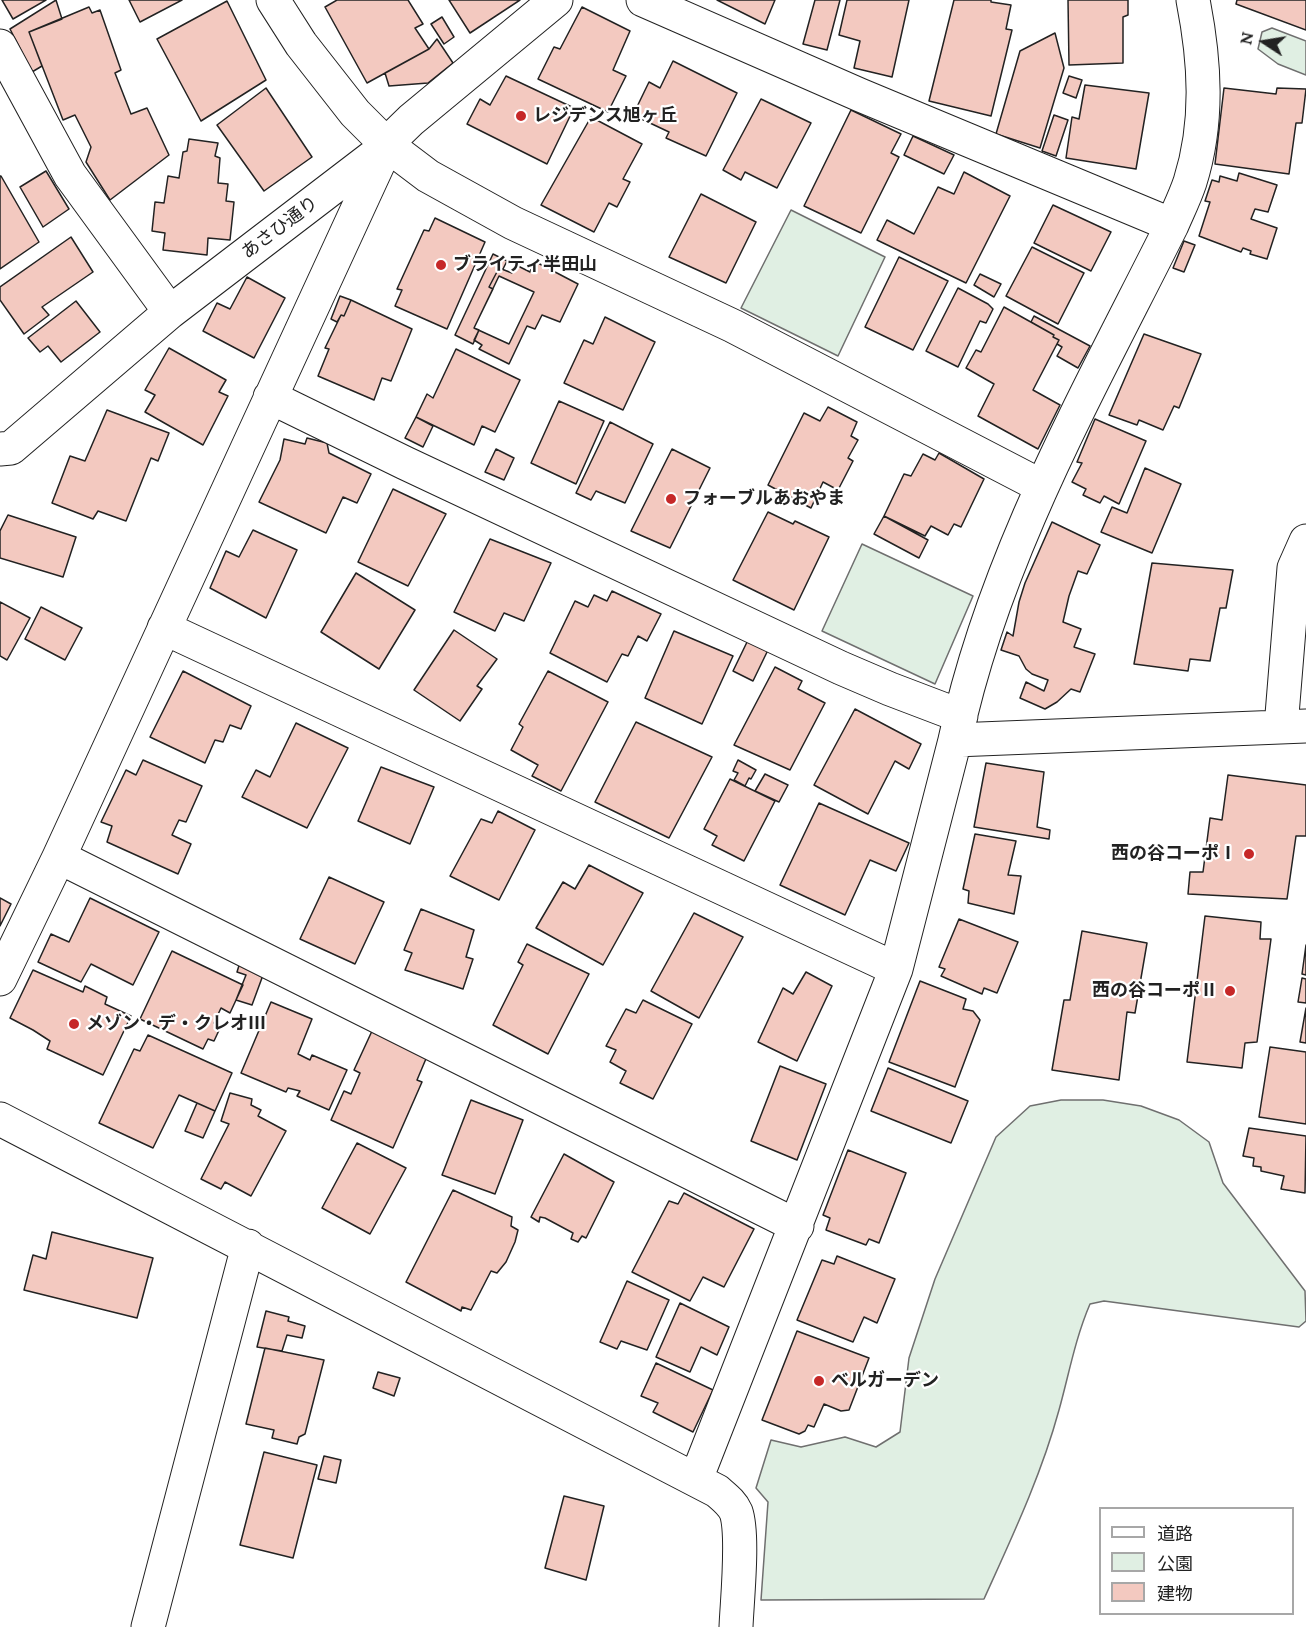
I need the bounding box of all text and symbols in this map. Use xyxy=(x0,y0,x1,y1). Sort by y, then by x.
north arrow xyxy=(1234,12,1294,72)
text: N xyxy=(1235,30,1257,46)
place label: レジデンス旭ヶ丘 xyxy=(533,105,677,127)
marker: レジデンス旭ヶ丘 xyxy=(514,109,528,123)
street label: あさひ通り xyxy=(238,192,322,264)
place label: ブライティ半田山 xyxy=(453,254,597,276)
marker: ブライティ半田山 xyxy=(434,258,448,272)
place label: フォーブルあおやま xyxy=(683,488,845,510)
marker: フォーブルあおやま xyxy=(664,492,678,506)
place label: 西の谷コーポⅠ xyxy=(1111,843,1237,865)
marker: 西の谷コーポⅠ xyxy=(1242,847,1256,861)
place label: 西の谷コーポⅡ xyxy=(1092,980,1218,1002)
marker: 西の谷コーポⅡ xyxy=(1223,984,1237,998)
place label: メゾン・デ・クレオⅢ xyxy=(86,1013,266,1035)
marker: メゾン・デ・クレオⅢ xyxy=(67,1017,81,1031)
place label: ベルガーデン xyxy=(831,1370,939,1392)
marker: ベルガーデン xyxy=(812,1374,826,1388)
legend xyxy=(1099,1507,1294,1615)
text: 道路 xyxy=(1157,1522,1193,1545)
text: 公園 xyxy=(1157,1552,1193,1575)
text: 建物 xyxy=(1157,1582,1193,1605)

